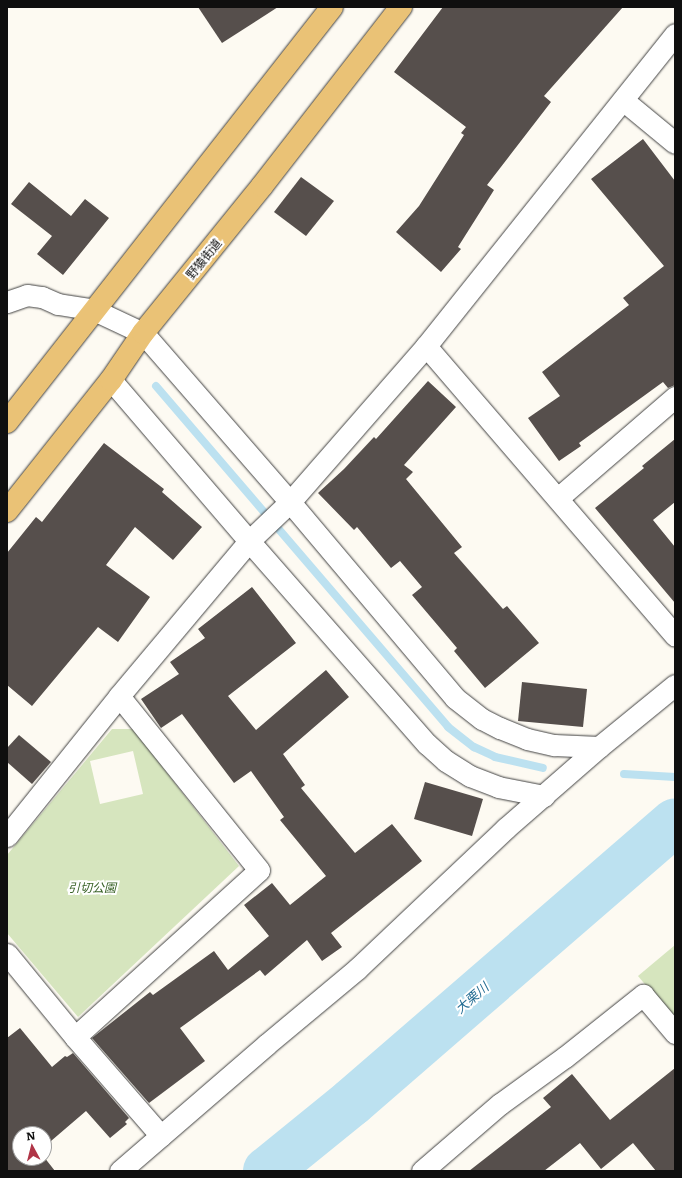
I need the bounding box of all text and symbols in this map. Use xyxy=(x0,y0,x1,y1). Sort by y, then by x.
street label: 野猿街道 xyxy=(183,236,225,282)
park label: 引切公園 xyxy=(68,881,116,895)
water label: 大栗川 xyxy=(452,979,492,1017)
north arrow xyxy=(12,1126,52,1166)
text: N xyxy=(25,1127,36,1144)

